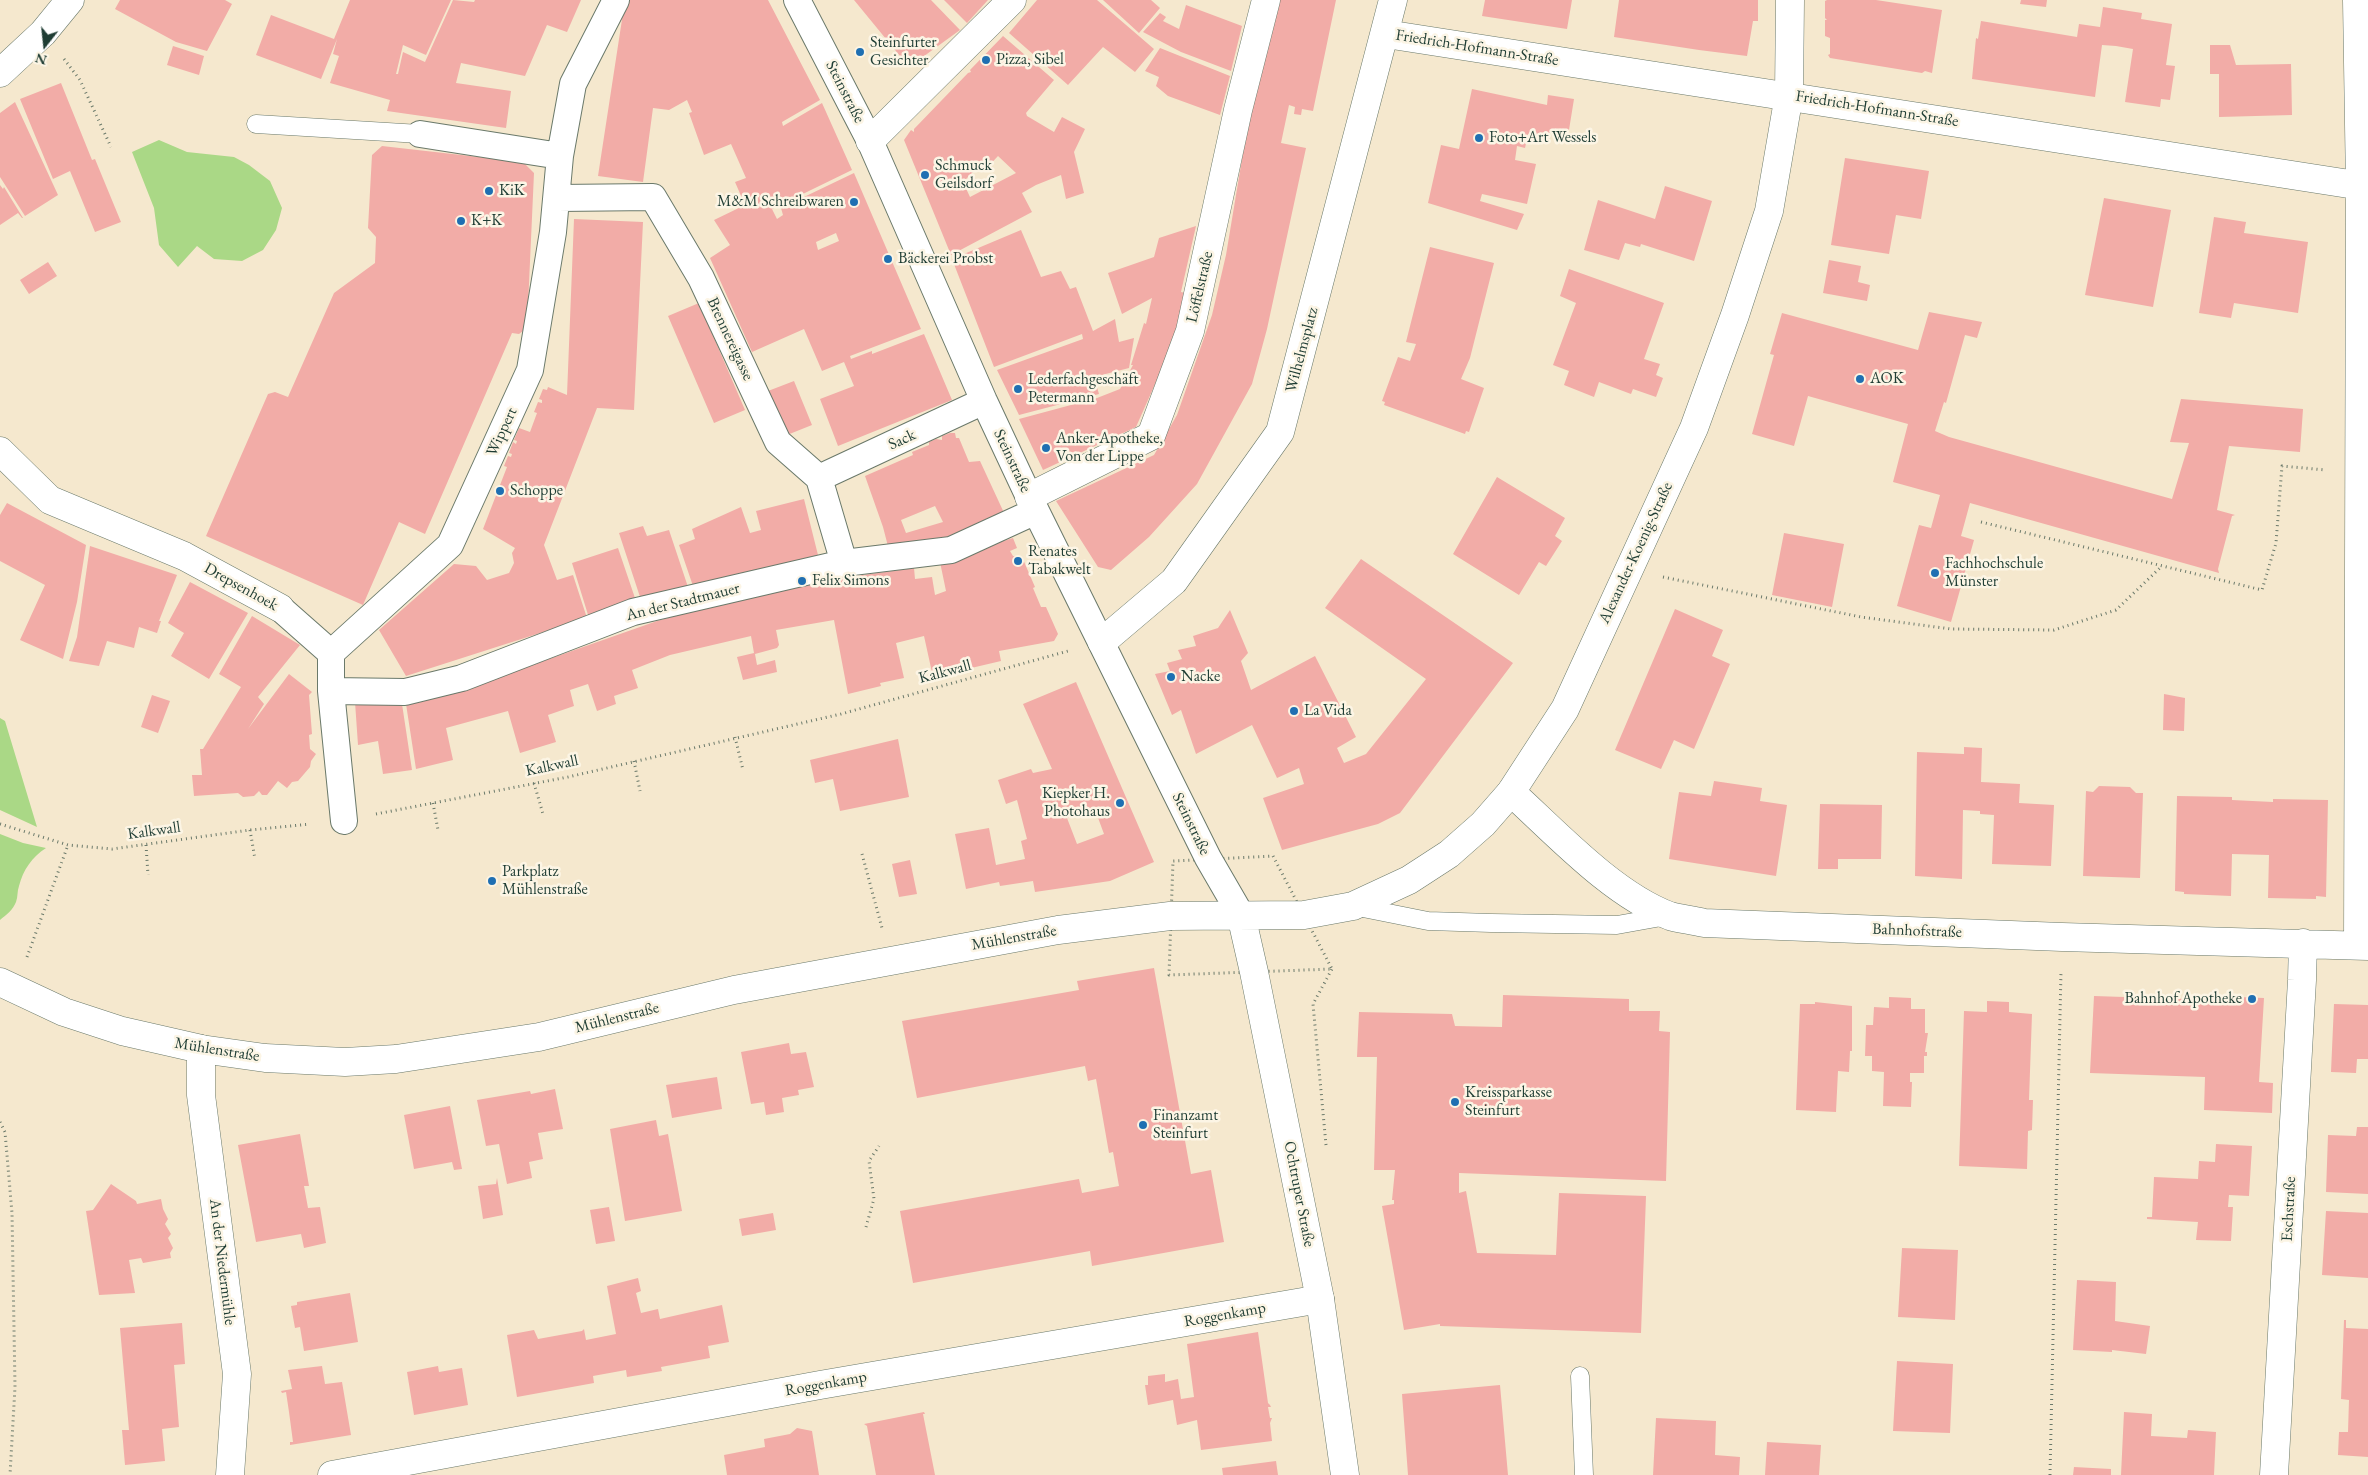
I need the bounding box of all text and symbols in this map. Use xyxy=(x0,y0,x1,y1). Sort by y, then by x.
north arrow xyxy=(20,20,70,70)
street label: Friedrich-Hofmann-Straße xyxy=(1394,26,1560,70)
place label: Steinfurter Gesichter xyxy=(870,33,937,71)
marker: Steinfurter Gesichter xyxy=(854,46,866,58)
text: N xyxy=(33,49,49,70)
place label: Pizza, Sibel xyxy=(996,50,1064,70)
marker: Pizza, Sibel xyxy=(980,54,992,66)
street label: Steinstraße xyxy=(821,58,869,126)
street label: Friedrich-Hofmann-Straße xyxy=(1794,87,1960,131)
place label: Foto+Art Wessels xyxy=(1489,128,1597,148)
marker: Foto+Art Wessels xyxy=(1473,132,1485,144)
place label: Schmuck Geilsdorf xyxy=(935,156,992,194)
marker: Schmuck Geilsdorf xyxy=(919,169,931,181)
place label: KiK xyxy=(499,181,525,201)
marker: KiK xyxy=(483,185,495,197)
place label: M&M Schreibwaren xyxy=(717,192,844,212)
marker: M&M Schreibwaren xyxy=(848,196,860,208)
place label: K+K xyxy=(471,211,502,231)
marker: K+K xyxy=(455,215,467,227)
place label: Bäckerei Probst xyxy=(898,249,993,269)
street label: Löffelstraße xyxy=(1183,250,1217,324)
marker: Bäckerei Probst xyxy=(882,253,894,265)
street label: Brennereigasse xyxy=(702,294,758,384)
street label: Wilhelmsplatz xyxy=(1281,305,1323,395)
place label: AOK xyxy=(1870,369,1904,389)
place label: Lederfachgeschäft Petermann xyxy=(1028,370,1139,408)
marker: AOK xyxy=(1854,373,1866,385)
marker: Lederfachgeschäft Petermann xyxy=(1012,383,1024,395)
street label: Wippert xyxy=(482,405,522,459)
street label: Sack xyxy=(885,425,919,455)
street label: Steinstraße xyxy=(989,426,1035,496)
place label: Anker-Apotheke, Von der Lippe xyxy=(1056,429,1163,467)
marker: Anker-Apotheke, Von der Lippe xyxy=(1040,442,1052,454)
street label: Alexander-Koenig-Straße xyxy=(1595,479,1677,627)
place label: Schoppe xyxy=(510,481,563,501)
marker: Schoppe xyxy=(494,485,506,497)
place label: Renates Tabakwelt xyxy=(1028,542,1091,580)
place label: Fachhochschule Münster xyxy=(1945,554,2043,592)
marker: Renates Tabakwelt xyxy=(1012,555,1024,567)
street label: Drepsenhoek xyxy=(201,559,281,615)
marker: Fachhochschule Münster xyxy=(1929,567,1941,579)
place label: Felix Simons xyxy=(812,571,889,591)
marker: Felix Simons xyxy=(796,575,808,587)
street label: An der Stadtmauer xyxy=(624,579,742,625)
street label: Kalkwall xyxy=(917,656,973,688)
place label: Nacke xyxy=(1181,667,1220,687)
marker: Nacke xyxy=(1165,671,1177,683)
place label: La Vida xyxy=(1304,701,1352,721)
marker: La Vida xyxy=(1288,705,1300,717)
street label: Kalkwall xyxy=(524,751,580,781)
place label: Kiepker H. Photohaus xyxy=(1042,784,1110,822)
street label: Steinstraße xyxy=(1168,790,1214,858)
marker: Kiepker H. Photohaus xyxy=(1114,797,1126,809)
street label: Kalkwall xyxy=(126,818,182,844)
place label: Parkplatz Mühlenstraße xyxy=(502,862,588,900)
marker: Parkplatz Mühlenstraße xyxy=(486,875,498,887)
street label: Bahnhofstraße xyxy=(1872,920,1962,942)
street label: Mühlenstraße xyxy=(970,921,1058,955)
place label: Bahnhof Apotheke xyxy=(2125,989,2242,1009)
marker: Bahnhof Apotheke xyxy=(2246,993,2258,1005)
street label: Mühlenstraße xyxy=(573,998,661,1038)
street label: Mühlenstraße xyxy=(173,1034,261,1066)
place label: Kreissparkasse Steinfurt xyxy=(1465,1083,1552,1121)
marker: Kreissparkasse Steinfurt xyxy=(1449,1096,1461,1108)
place label: Finanzamt Steinfurt xyxy=(1153,1106,1218,1144)
marker: Finanzamt Steinfurt xyxy=(1137,1119,1149,1131)
street label: Ochtruper Straße xyxy=(1279,1139,1319,1249)
street label: Eschstraße xyxy=(2278,1176,2300,1242)
street label: An der Niedermühle xyxy=(205,1198,239,1326)
street label: Roggenkamp xyxy=(1183,1298,1267,1332)
street label: Roggenkamp xyxy=(784,1367,868,1401)

